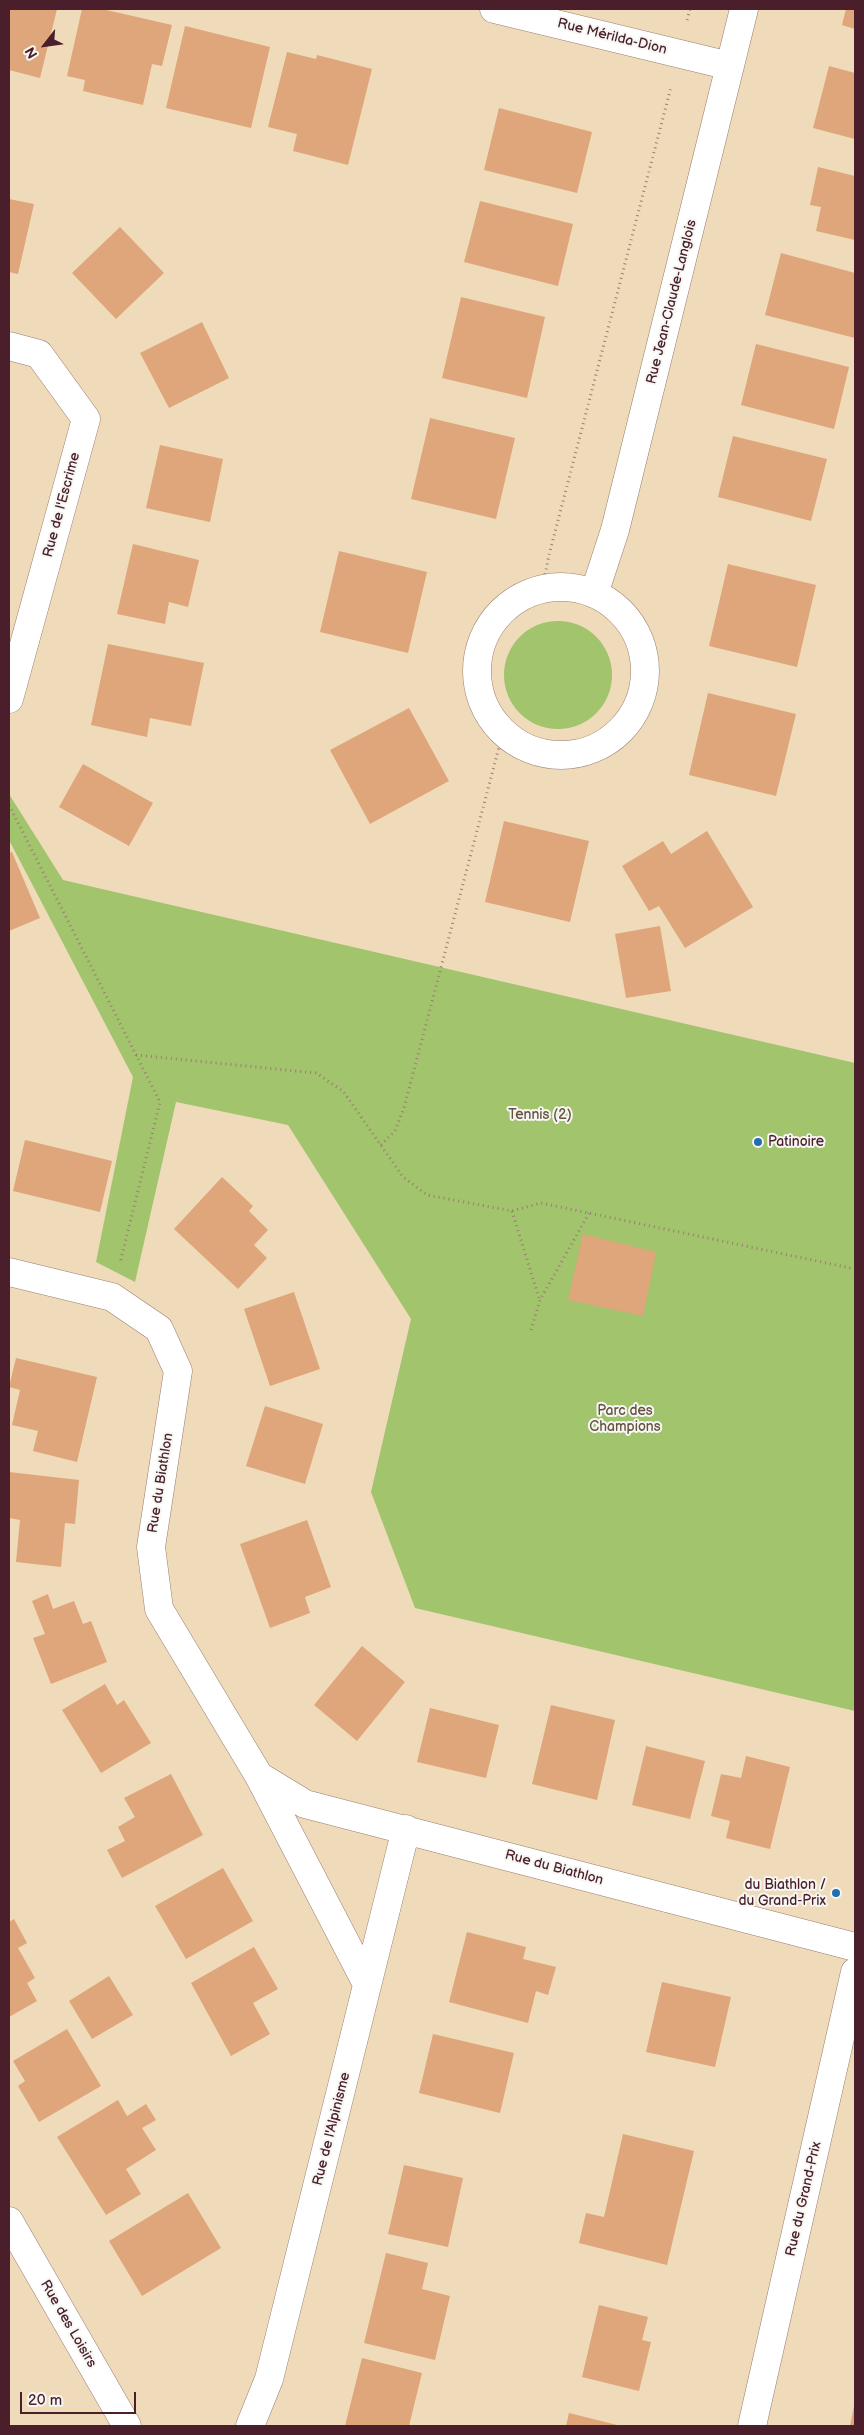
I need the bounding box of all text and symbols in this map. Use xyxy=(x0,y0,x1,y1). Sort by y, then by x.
street label: Rue Mérilda-Dion xyxy=(556,15,668,59)
north arrow xyxy=(20,20,70,70)
text: N xyxy=(22,44,42,62)
street label: Rue Jean-Claude-Langlois xyxy=(643,218,701,386)
street label: Rue de l'Escrime xyxy=(40,451,84,559)
park label: Tennis (2) xyxy=(508,1107,572,1123)
place label: Patinoire xyxy=(768,1134,824,1150)
marker: Patinoire xyxy=(752,1136,764,1148)
park label: Parc des Champions xyxy=(589,1403,661,1435)
street label: Rue du Biathlon xyxy=(145,1432,177,1534)
street label: Rue du Biathlon xyxy=(503,1847,605,1889)
place label: du Biathlon / du Grand-Prix xyxy=(738,1877,826,1910)
marker: du Biathlon / du Grand-Prix xyxy=(830,1887,842,1899)
street label: Rue de l'Alpinisme xyxy=(310,2070,354,2188)
street label: Rue du Grand-Prix xyxy=(783,2140,825,2258)
street label: Rue des Loisirs xyxy=(36,2277,100,2371)
scale bar xyxy=(22,2382,139,2414)
text: 20 m xyxy=(28,2391,62,2410)

